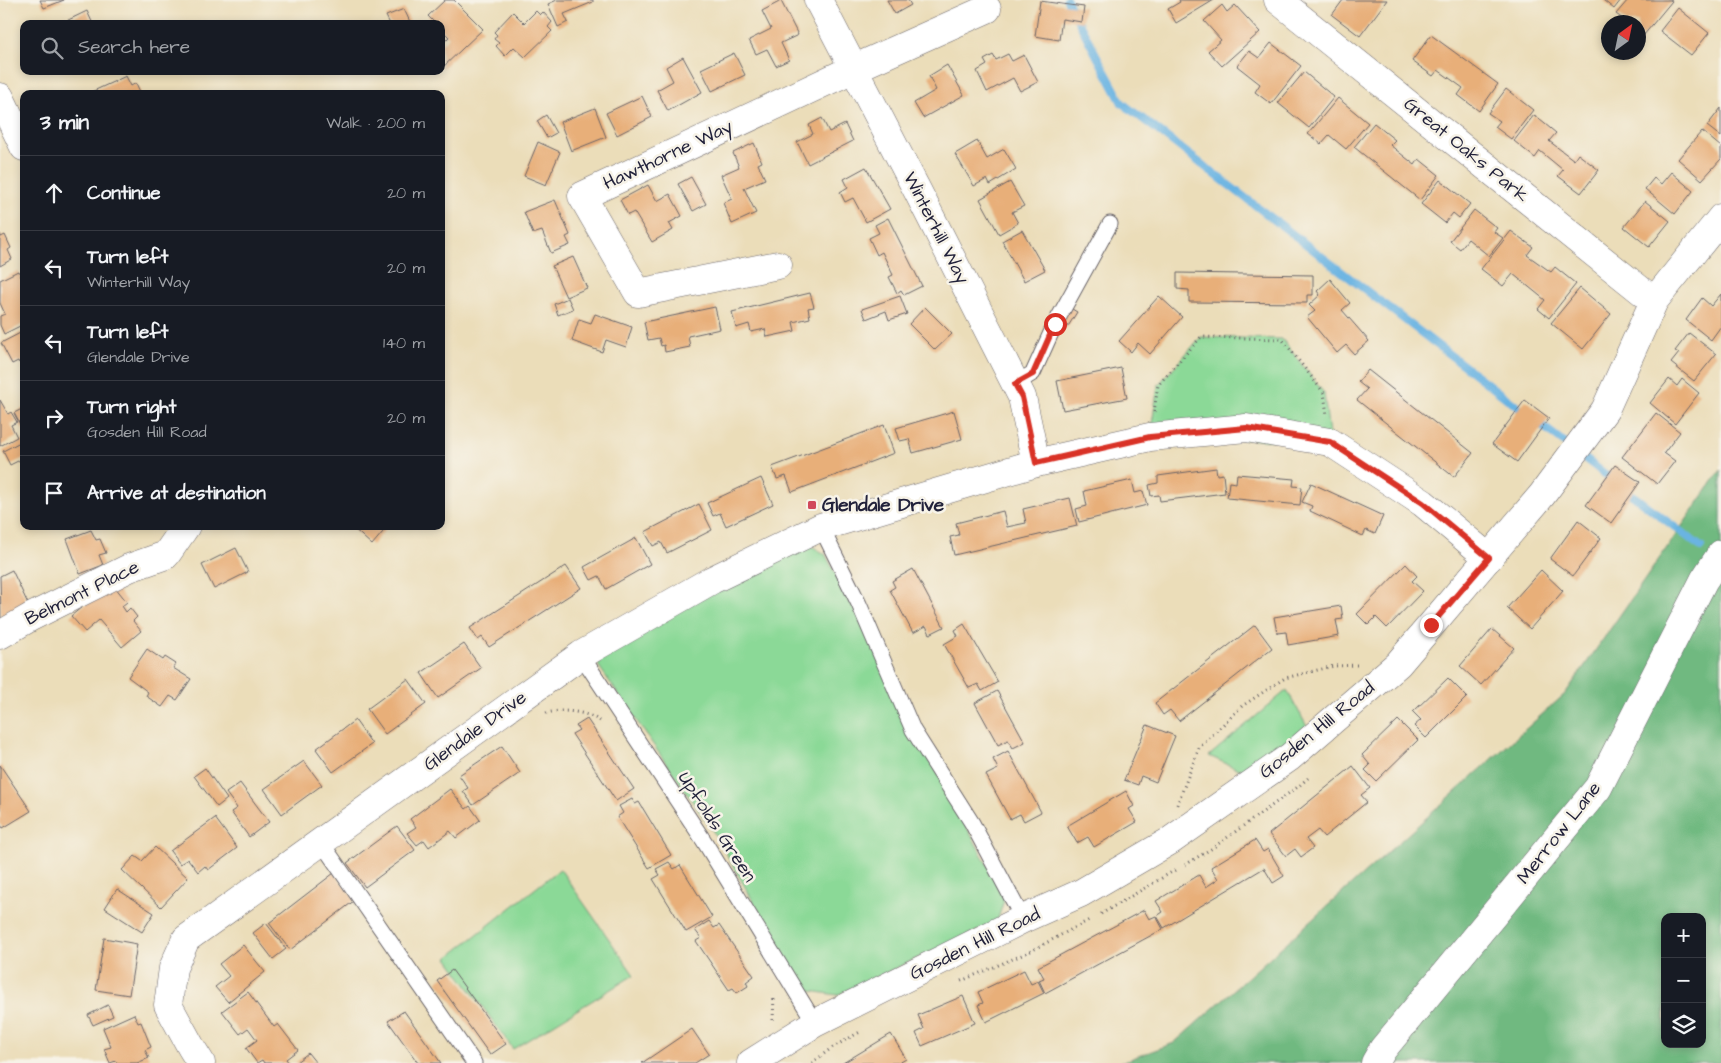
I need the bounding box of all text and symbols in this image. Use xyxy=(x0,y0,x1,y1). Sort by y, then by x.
north arrow xyxy=(1601,15,1646,60)
search box xyxy=(20,20,445,75)
icon: search xyxy=(38,34,66,62)
text: Search here xyxy=(78,34,190,61)
street label: Great Oaks Park xyxy=(1398,91,1535,209)
text: 3 min xyxy=(40,108,89,137)
text: Walk · 200 m xyxy=(326,112,425,134)
street label: Hawthorne Way xyxy=(599,113,738,198)
street label: Winterhill Way xyxy=(895,167,976,290)
icon: ahead xyxy=(40,179,68,207)
text: Continue xyxy=(87,180,161,207)
text: 20 m xyxy=(387,182,425,204)
text: Turn left xyxy=(87,244,168,271)
icon: left xyxy=(40,254,68,282)
text: 20 m xyxy=(387,257,425,279)
text: Winterhill Way xyxy=(87,271,190,293)
route start xyxy=(1044,313,1067,336)
text: Turn left xyxy=(87,319,168,346)
icon: left xyxy=(40,329,68,357)
text: 140 m xyxy=(383,332,425,354)
text: Glendale Drive xyxy=(87,346,190,368)
text: Turn right xyxy=(87,394,176,421)
icon: right xyxy=(40,404,68,432)
text: 20 m xyxy=(387,407,425,429)
text: Gosden Hill Road xyxy=(87,421,207,443)
icon: arrive xyxy=(40,479,68,507)
text: Arrive at destination xyxy=(87,480,266,507)
place label: Glendale Drive xyxy=(822,492,945,519)
marker: Glendale Drive xyxy=(806,499,818,511)
street label: Belmont Place xyxy=(20,554,144,632)
route end xyxy=(1420,614,1443,637)
street label: Gosden Hill Road xyxy=(1253,675,1381,785)
street label: Glendale Drive xyxy=(418,684,532,778)
street label: Upfolds Green xyxy=(671,766,763,888)
street label: Merrow Lane xyxy=(1510,776,1608,890)
street label: Gosden Hill Road xyxy=(905,901,1045,987)
map controls xyxy=(1661,913,1706,1048)
button: + xyxy=(1661,913,1706,958)
button: − xyxy=(1661,958,1706,1003)
button: layers xyxy=(1661,1003,1706,1048)

